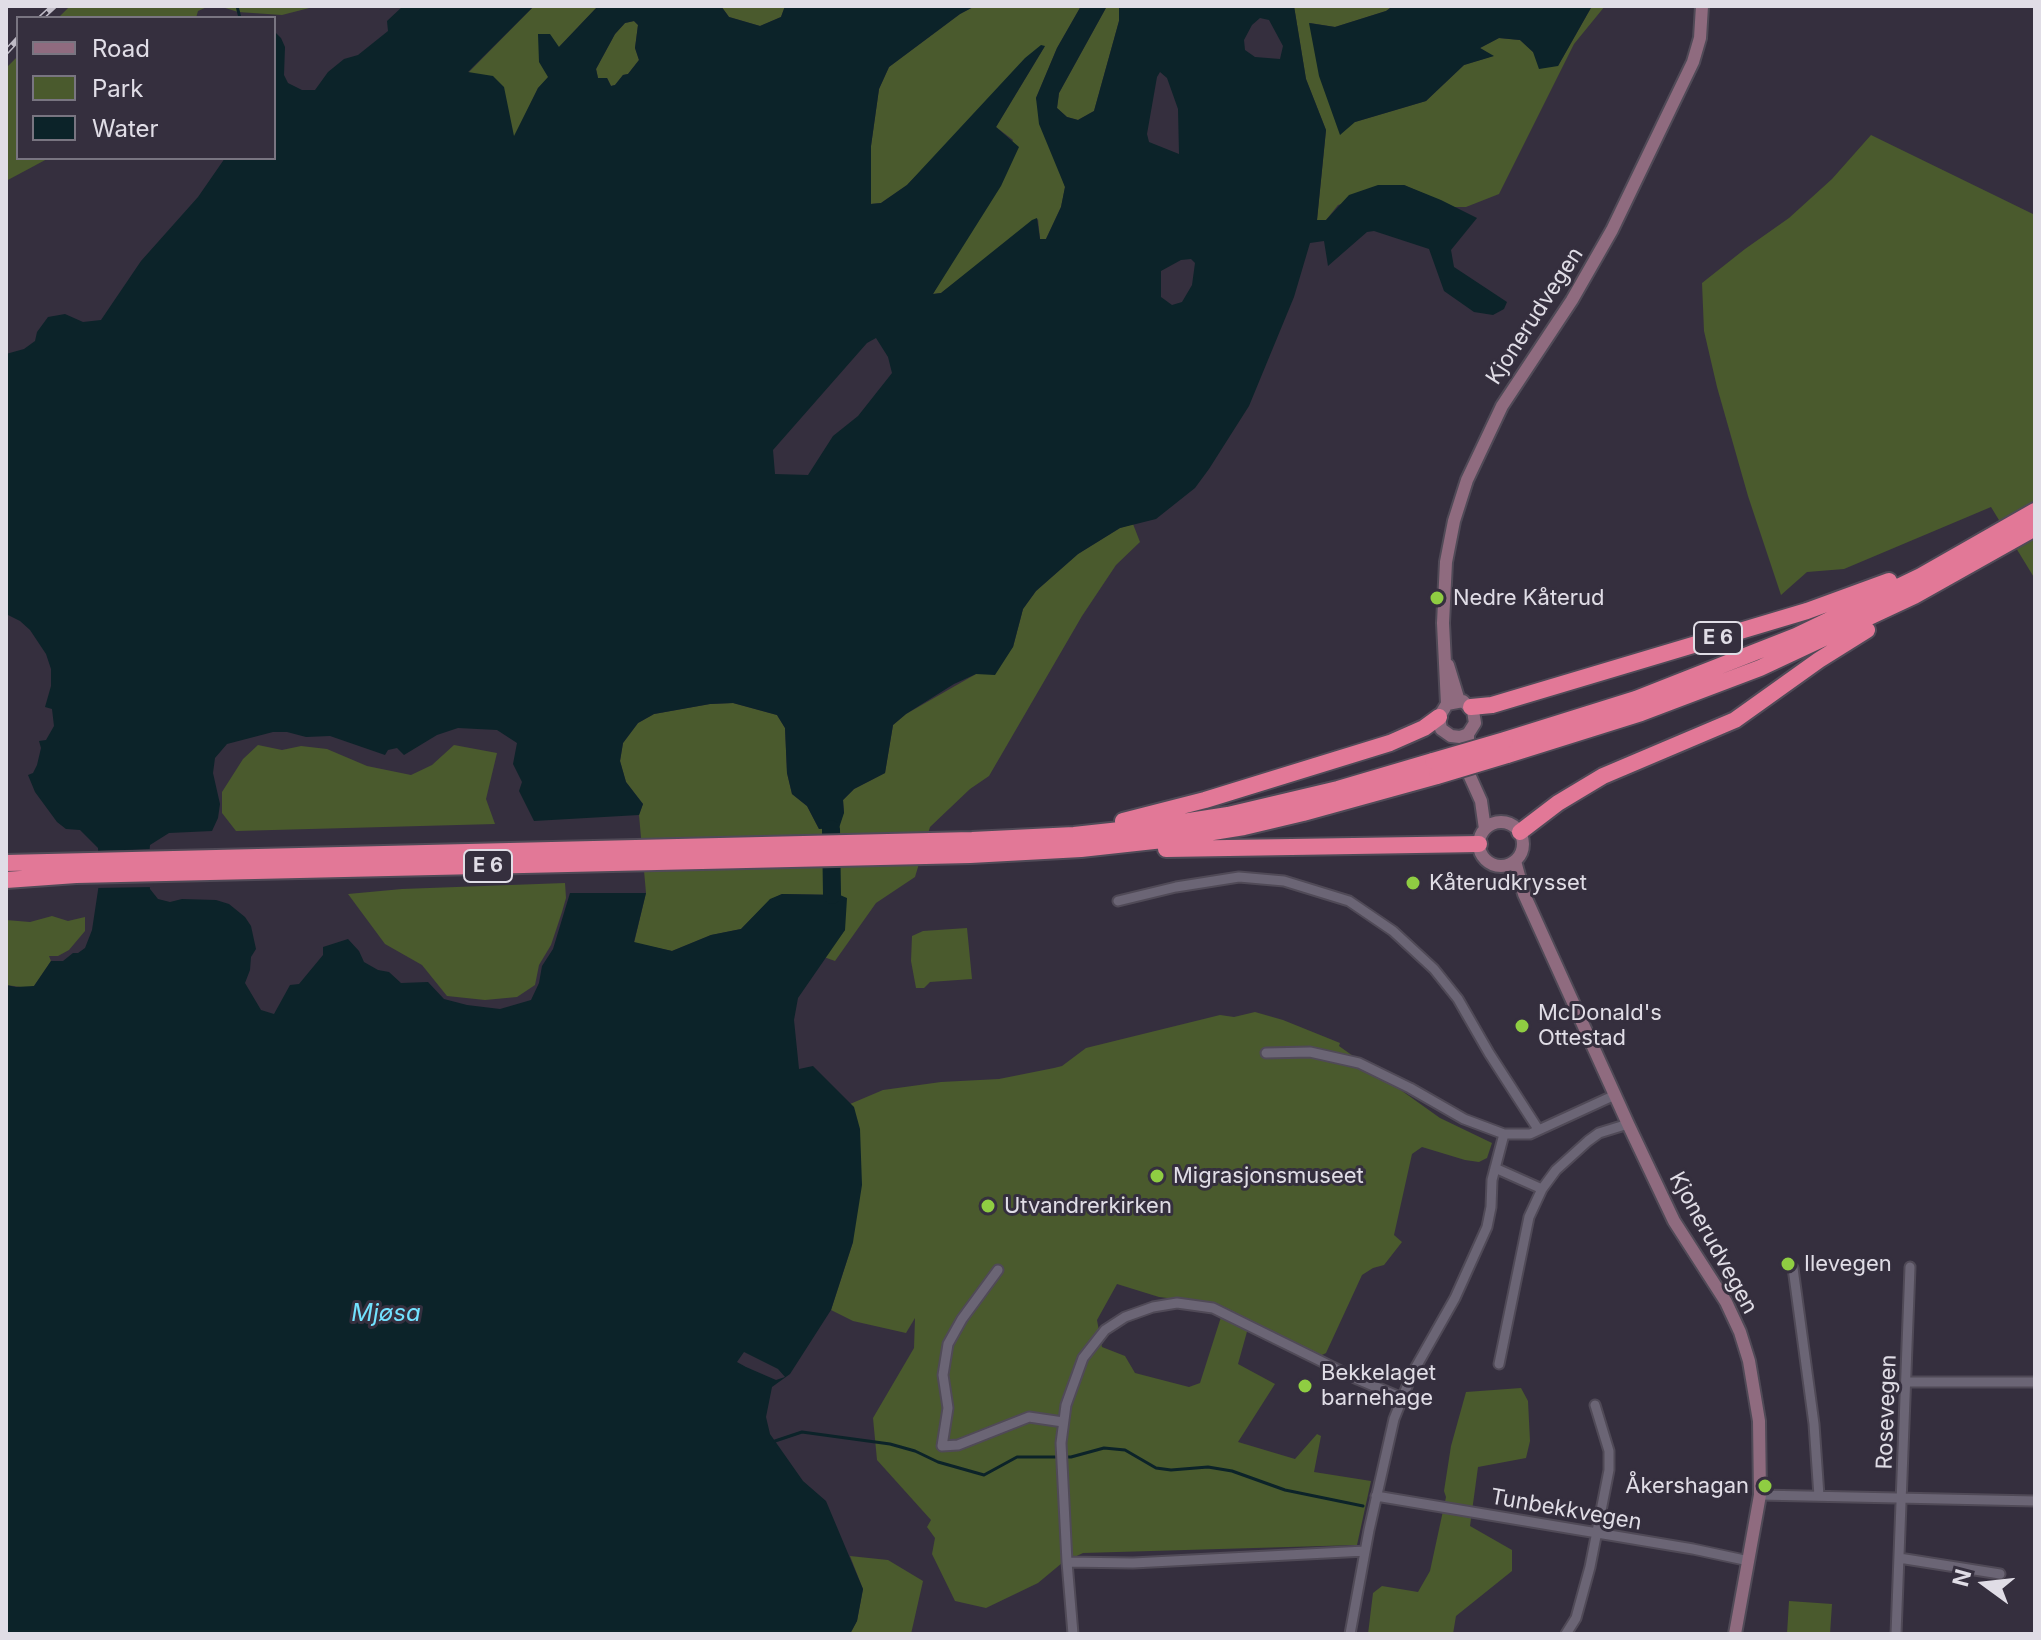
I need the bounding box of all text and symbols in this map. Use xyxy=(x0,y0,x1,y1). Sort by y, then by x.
legend xyxy=(16,16,276,160)
text: Road xyxy=(92,34,150,63)
text: Park xyxy=(92,74,143,103)
text: Water xyxy=(92,114,159,143)
street label: Kjonerudvegen xyxy=(1481,243,1589,389)
place label: Nedre Kåterud xyxy=(1453,585,1605,611)
marker: Nedre Kåterud xyxy=(1428,589,1446,607)
road number: E 6 xyxy=(1694,622,1742,654)
road number: E 6 xyxy=(464,850,512,882)
place label: Kåterudkrysset xyxy=(1429,870,1587,896)
marker: Kåterudkrysset xyxy=(1404,874,1422,892)
place label: McDonald's Ottestad xyxy=(1538,1000,1662,1052)
marker: McDonald's Ottestad xyxy=(1513,1017,1531,1035)
place label: Migrasjonsmuseet xyxy=(1173,1163,1364,1189)
marker: Migrasjonsmuseet xyxy=(1148,1167,1166,1185)
street label: Kjonerudvegen xyxy=(1663,1167,1763,1319)
place label: Utvandrerkirken xyxy=(1004,1193,1172,1219)
marker: Utvandrerkirken xyxy=(979,1197,997,1215)
place label: Ilevegen xyxy=(1804,1251,1892,1277)
marker: Ilevegen xyxy=(1779,1255,1797,1273)
water label: Mjøsa xyxy=(351,1300,421,1328)
street label: Rosevegen xyxy=(1872,1354,1902,1470)
place label: Bekkelaget barnehage xyxy=(1321,1360,1436,1412)
marker: Bekkelaget barnehage xyxy=(1296,1377,1314,1395)
place label: Åkershagan xyxy=(1625,1473,1749,1499)
marker: Åkershagan xyxy=(1756,1477,1774,1495)
street label: Tunbekkvegen xyxy=(1488,1484,1644,1536)
north arrow xyxy=(1945,1544,2025,1624)
text: N xyxy=(1947,1566,1977,1589)

